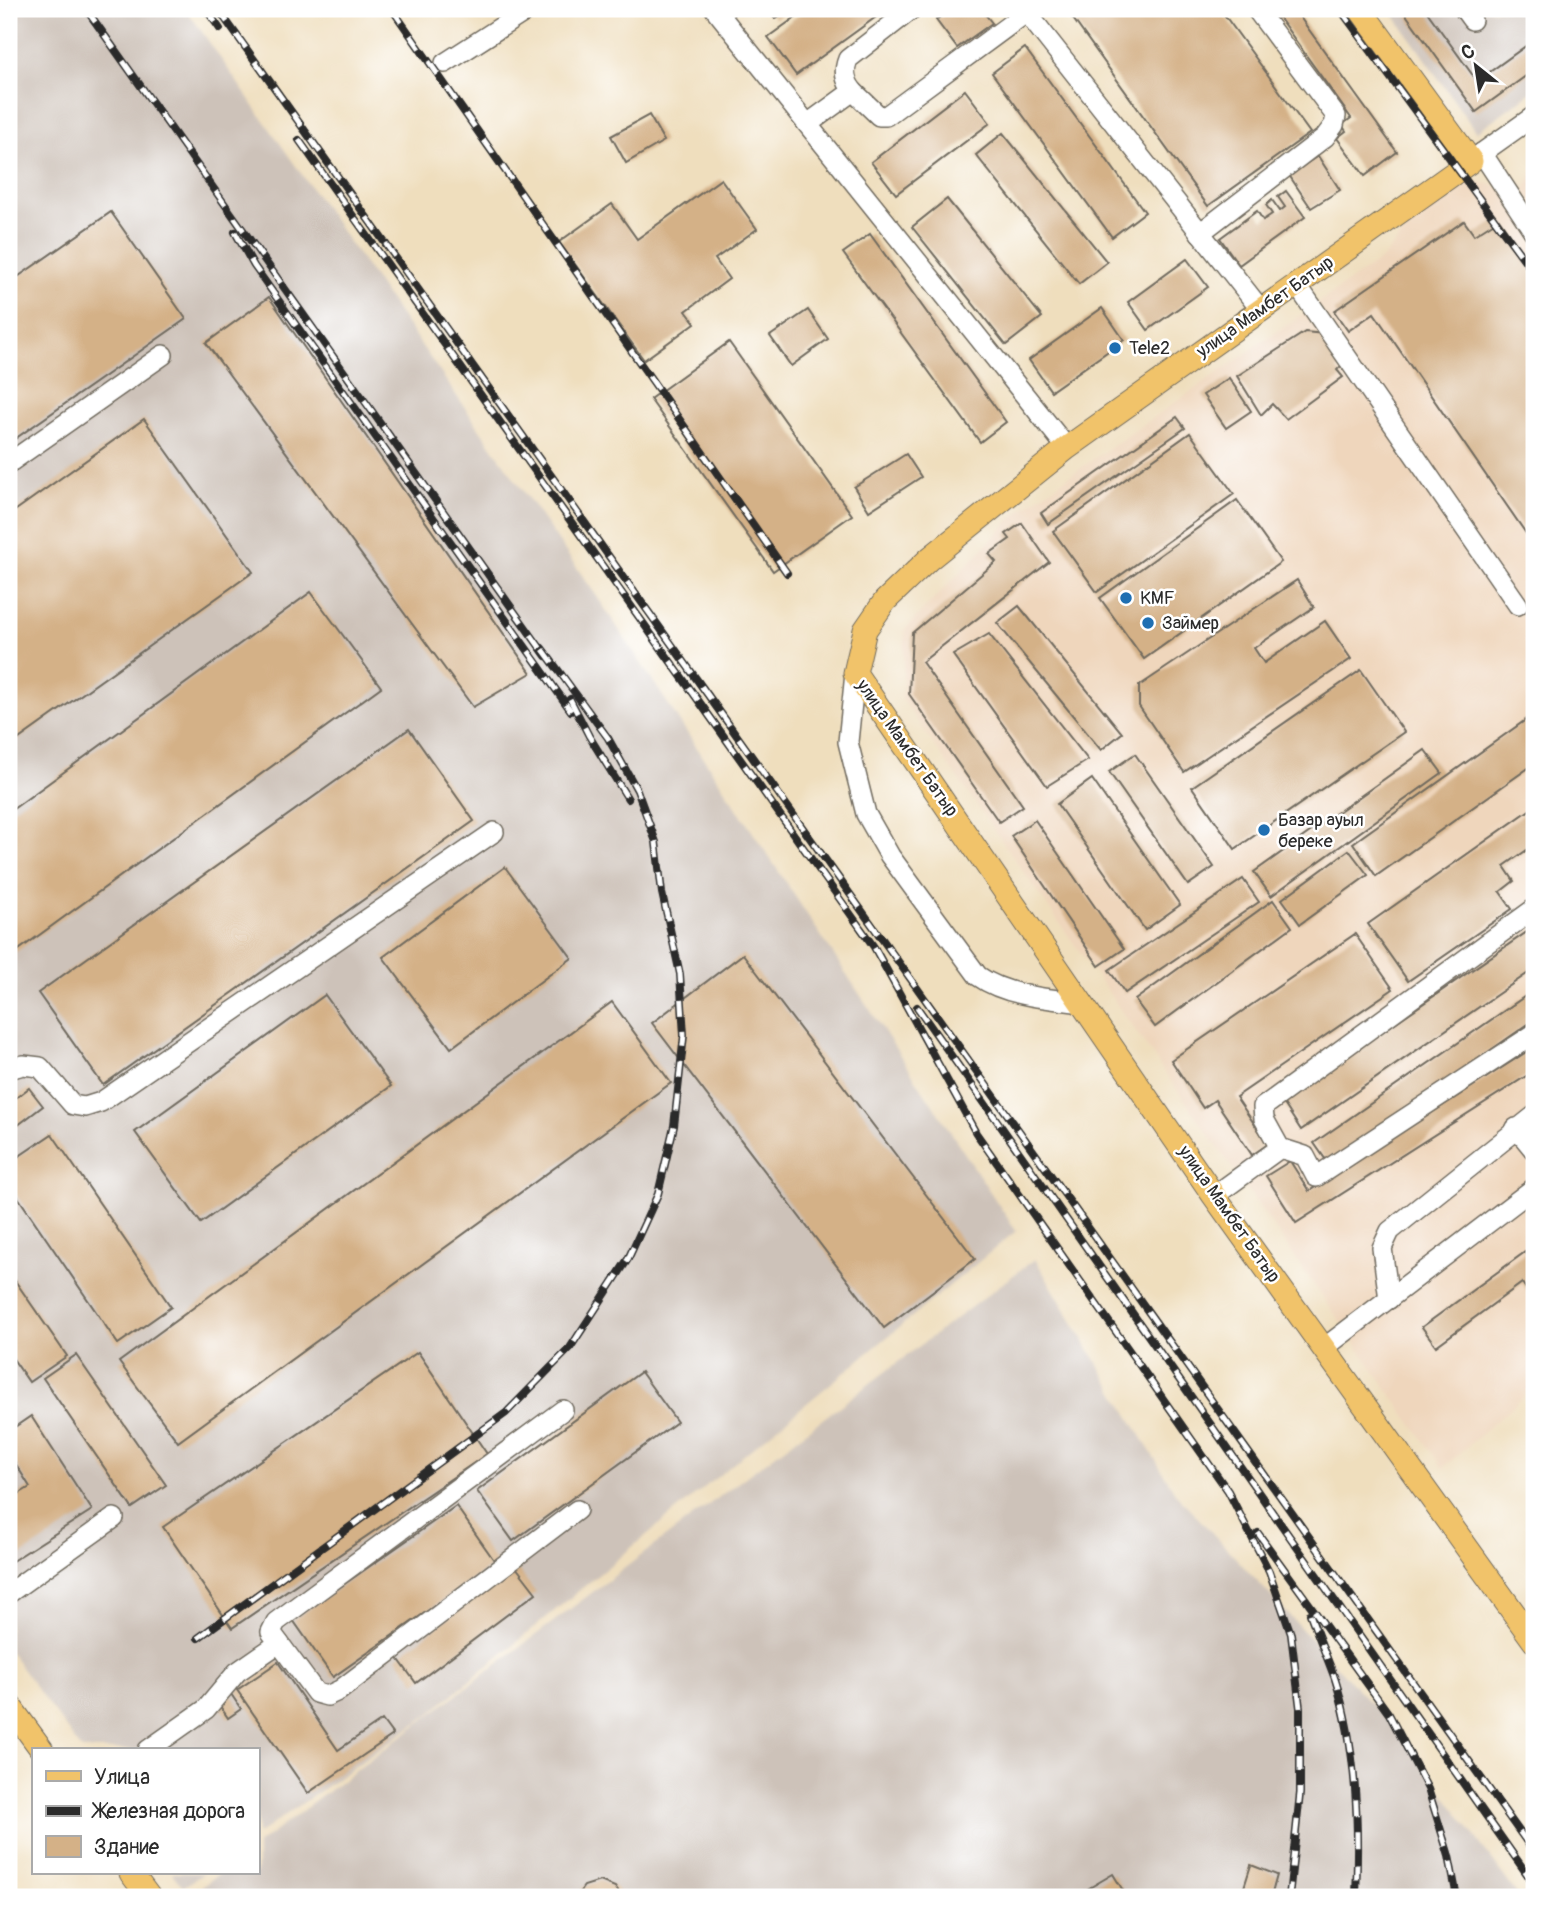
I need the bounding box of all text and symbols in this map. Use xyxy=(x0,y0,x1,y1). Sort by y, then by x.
north arrow xyxy=(1442,32,1512,102)
text: С xyxy=(1457,39,1479,65)
street label: улица Мамбет Батыр xyxy=(1191,251,1338,364)
place label: Tele2 xyxy=(1129,337,1170,360)
marker: Tele2 xyxy=(1107,340,1123,356)
place label: KMF xyxy=(1140,587,1175,610)
marker: KMF xyxy=(1118,590,1134,606)
place label: Займер xyxy=(1162,612,1219,635)
marker: Займер xyxy=(1140,615,1156,631)
street label: улица Мамбет Батыр xyxy=(850,674,963,821)
place label: Базар ауыл береке xyxy=(1278,809,1364,853)
marker: Базар ауыл береке xyxy=(1256,822,1272,838)
street label: улица Мамбет Батыр xyxy=(1172,1140,1285,1287)
legend xyxy=(32,1748,259,1874)
text: Улица xyxy=(94,1764,150,1791)
text: Железная дорога xyxy=(91,1798,245,1825)
text: Здание xyxy=(94,1834,160,1861)

